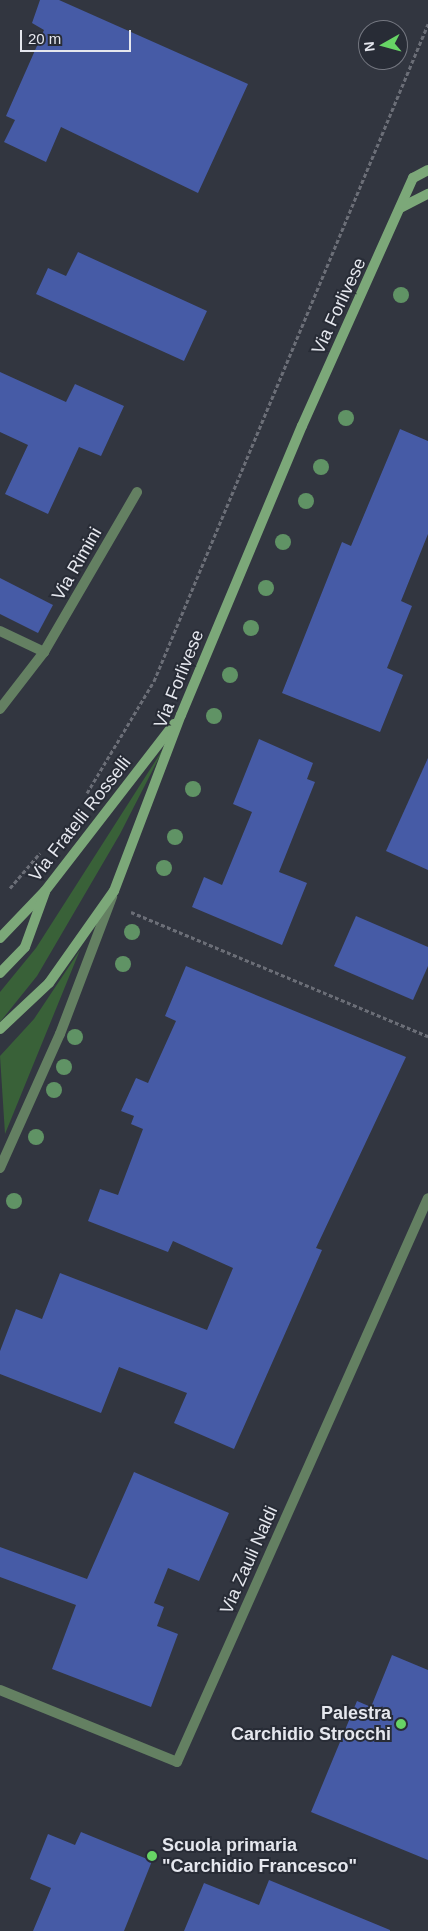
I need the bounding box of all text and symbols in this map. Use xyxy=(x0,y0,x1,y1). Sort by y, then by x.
scale bar xyxy=(22,20,134,52)
north arrow xyxy=(358,20,408,70)
text: 20 m xyxy=(28,30,61,47)
text: N xyxy=(361,41,378,53)
street label: Via Forlivese xyxy=(307,254,371,358)
street label: Via Rimini xyxy=(47,524,107,604)
street label: Via Forlivese xyxy=(150,627,208,731)
street label: Via Fratelli Rosselli xyxy=(24,752,136,886)
street label: Via Zauli Naldi xyxy=(216,1503,282,1617)
place label: Palestra Carchidio Strocchi xyxy=(231,1703,391,1746)
marker: Palestra Carchidio Strocchi xyxy=(395,1718,407,1730)
place label: Scuola primaria "Carchidio Francesco" xyxy=(162,1835,357,1878)
marker: Scuola primaria "Carchidio Francesco" xyxy=(146,1850,158,1862)

